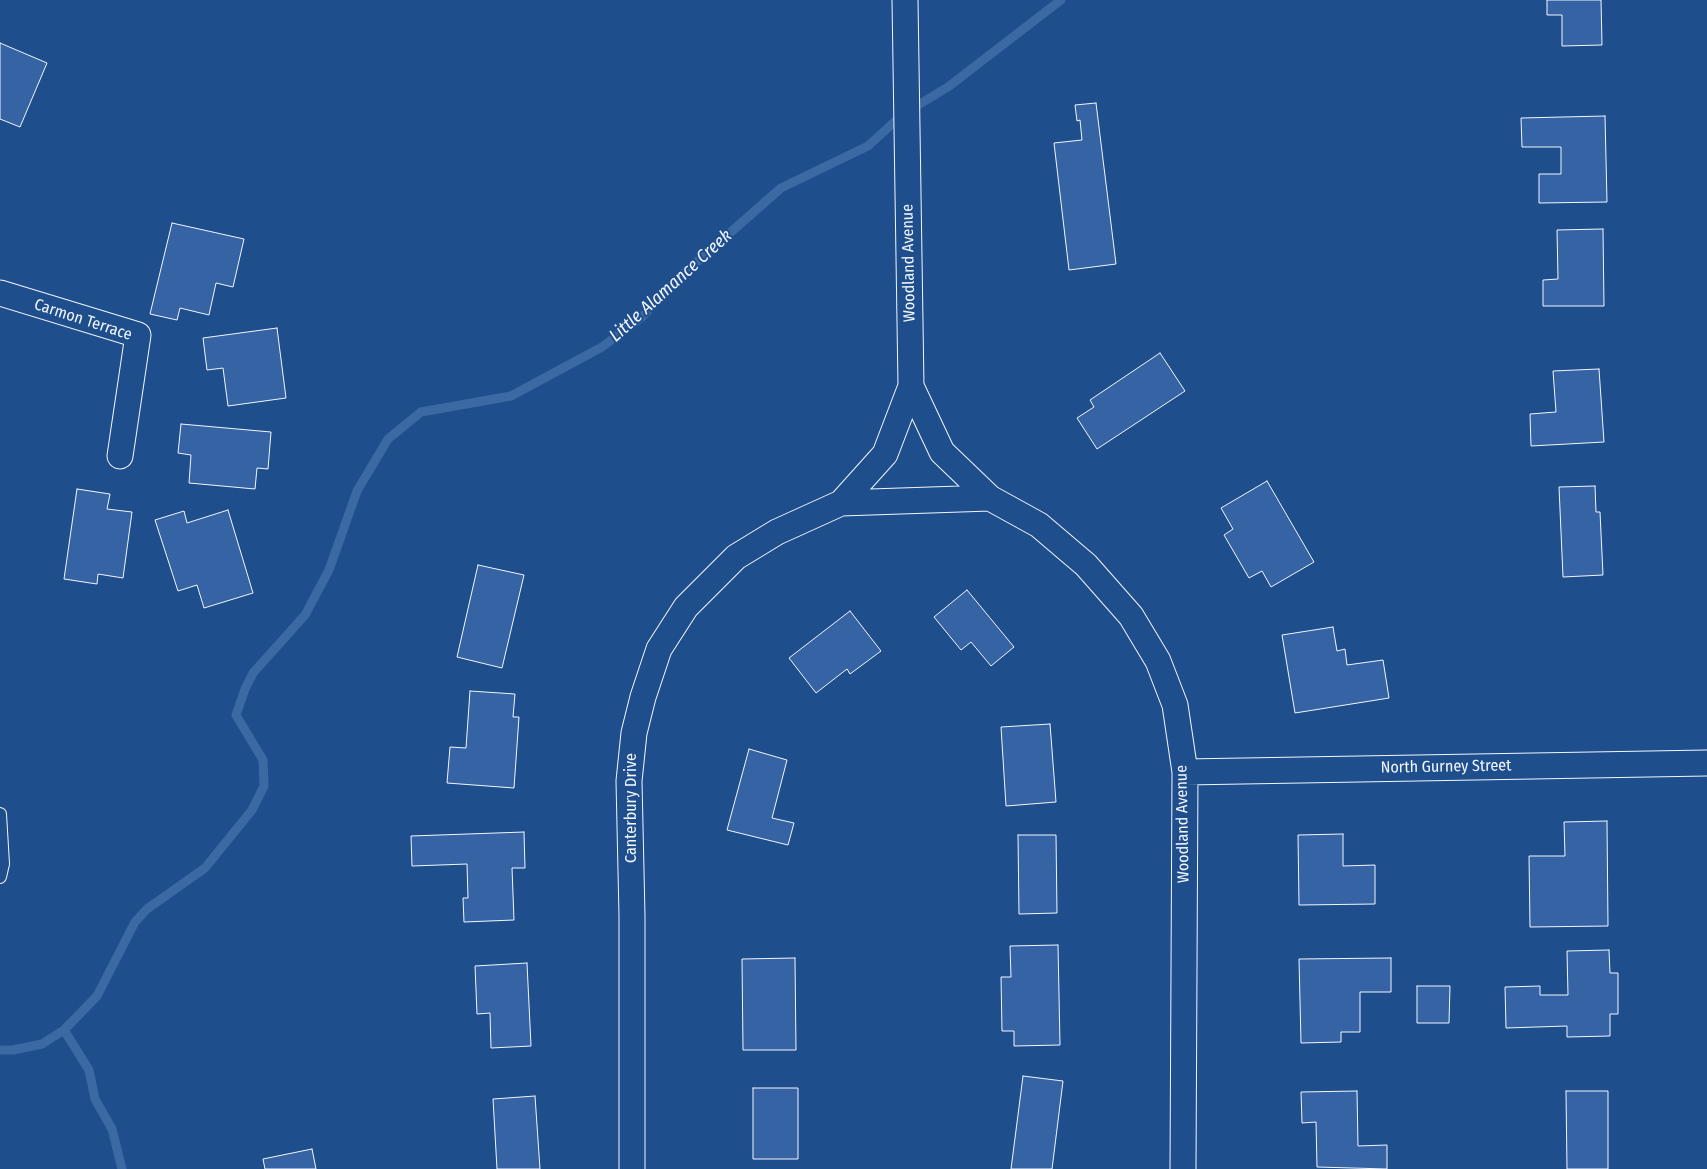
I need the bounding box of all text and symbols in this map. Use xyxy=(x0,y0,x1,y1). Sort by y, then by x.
street label: Woodland Avenue xyxy=(898,204,920,322)
water label: Little Alamance Creek xyxy=(605,225,737,347)
street label: Carmon Terrace xyxy=(32,295,134,345)
street label: Canterbury Drive xyxy=(622,753,642,863)
street label: North Gurney Street xyxy=(1380,756,1512,778)
street label: Woodland Avenue xyxy=(1172,765,1194,883)

